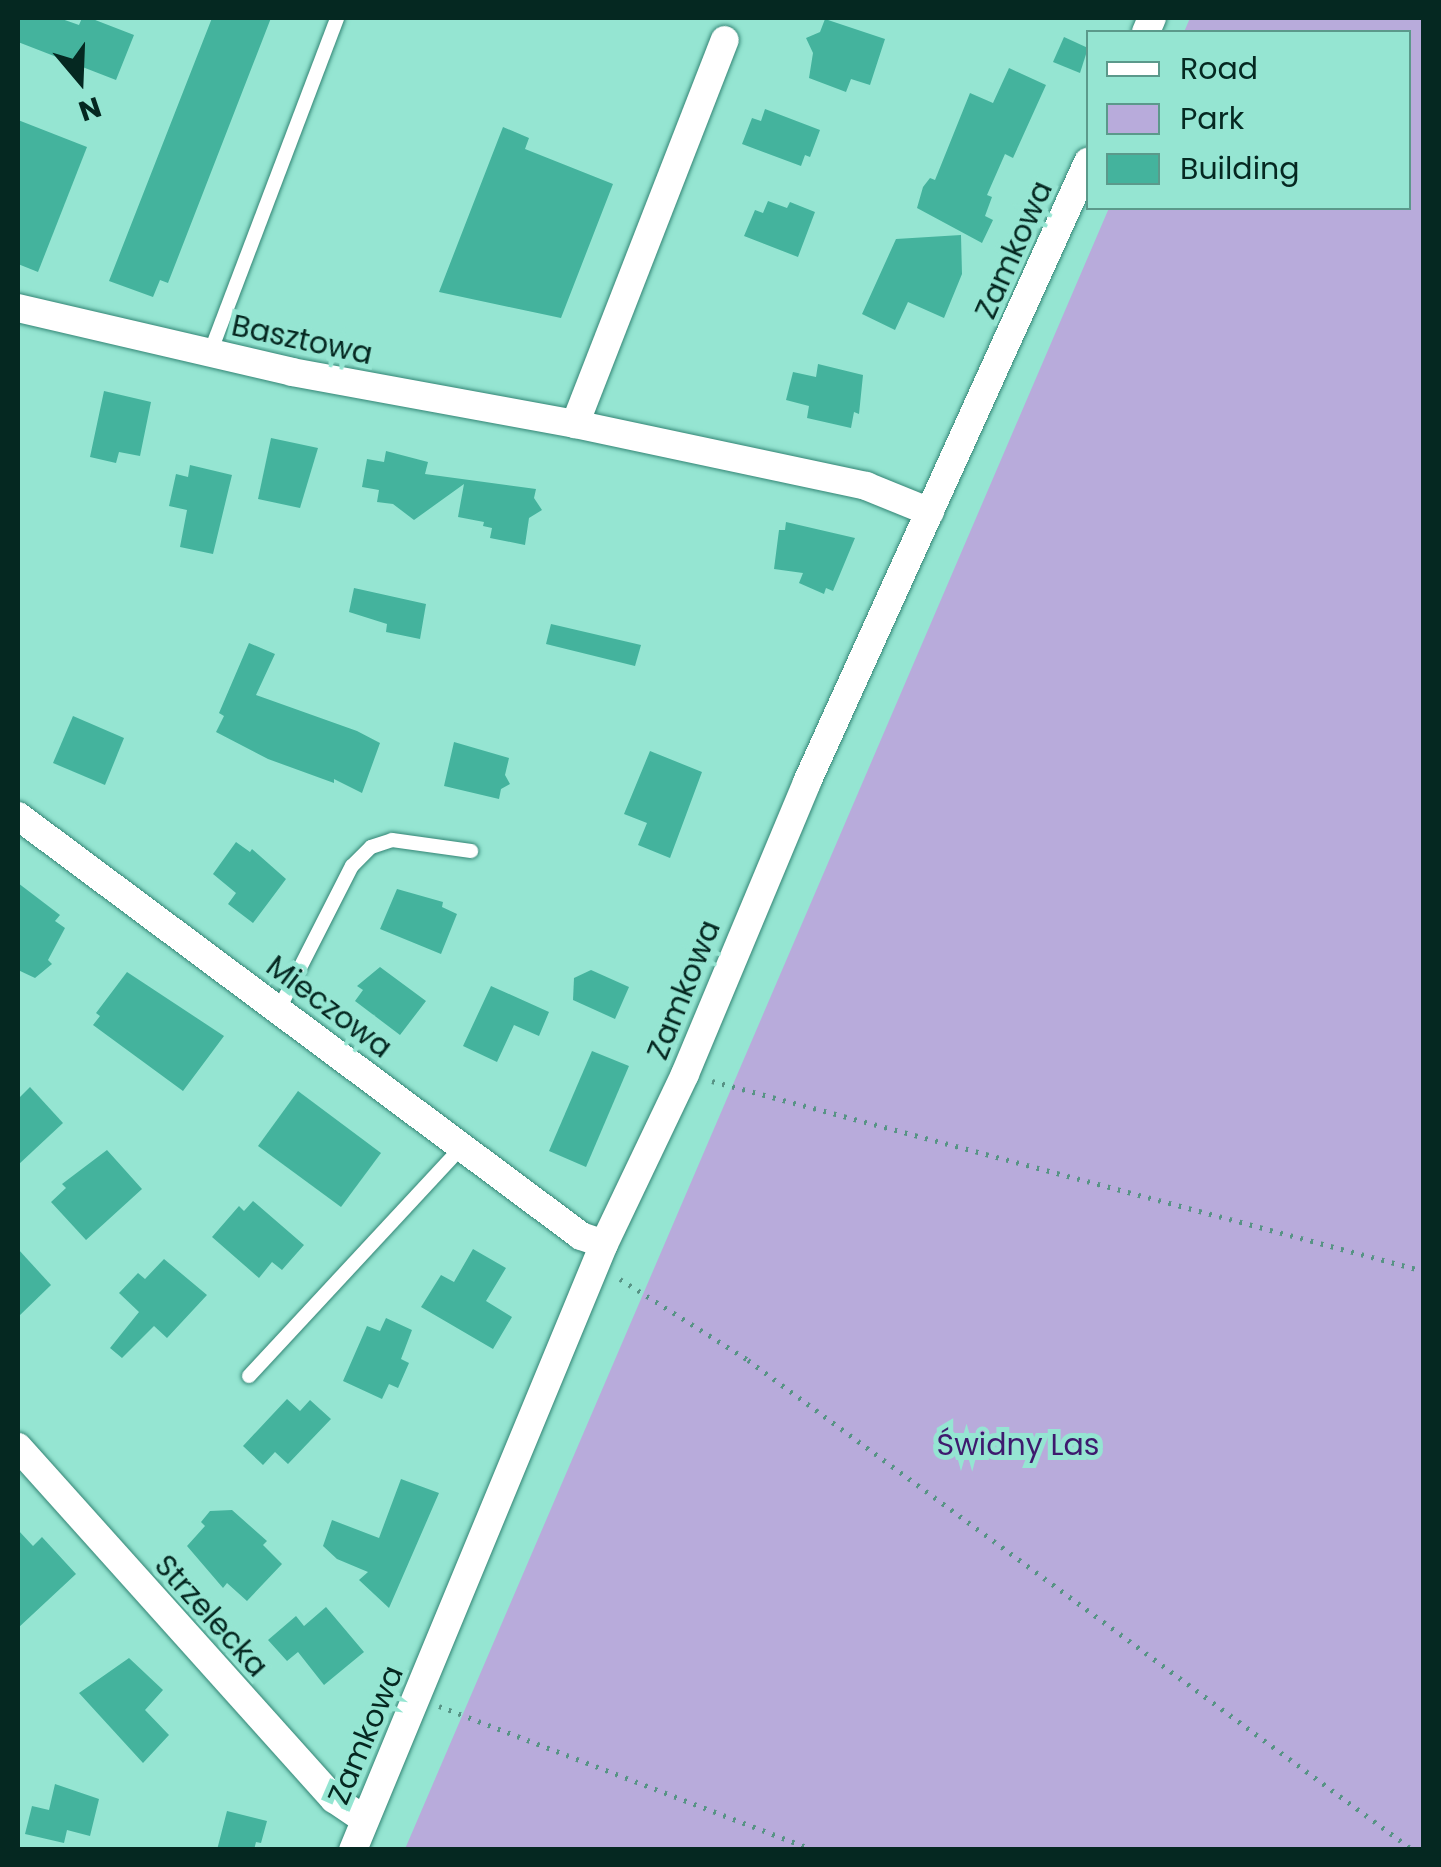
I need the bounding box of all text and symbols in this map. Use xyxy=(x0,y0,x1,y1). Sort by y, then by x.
north arrow xyxy=(30,30,130,130)
legend xyxy=(1086,30,1411,210)
text: Road xyxy=(1180,47,1258,90)
text: N xyxy=(74,87,106,131)
text: Park xyxy=(1180,97,1244,140)
text: Building xyxy=(1180,147,1300,190)
street label: Zamkowa xyxy=(968,176,1060,324)
street label: Basztowa xyxy=(228,308,376,372)
street label: Zamkowa xyxy=(640,915,728,1065)
street label: Mieczowa xyxy=(259,948,399,1066)
park label: Świdny Las xyxy=(937,1427,1099,1463)
street label: Strzelecka xyxy=(147,1548,275,1684)
street label: Zamkowa xyxy=(321,1660,411,1810)

